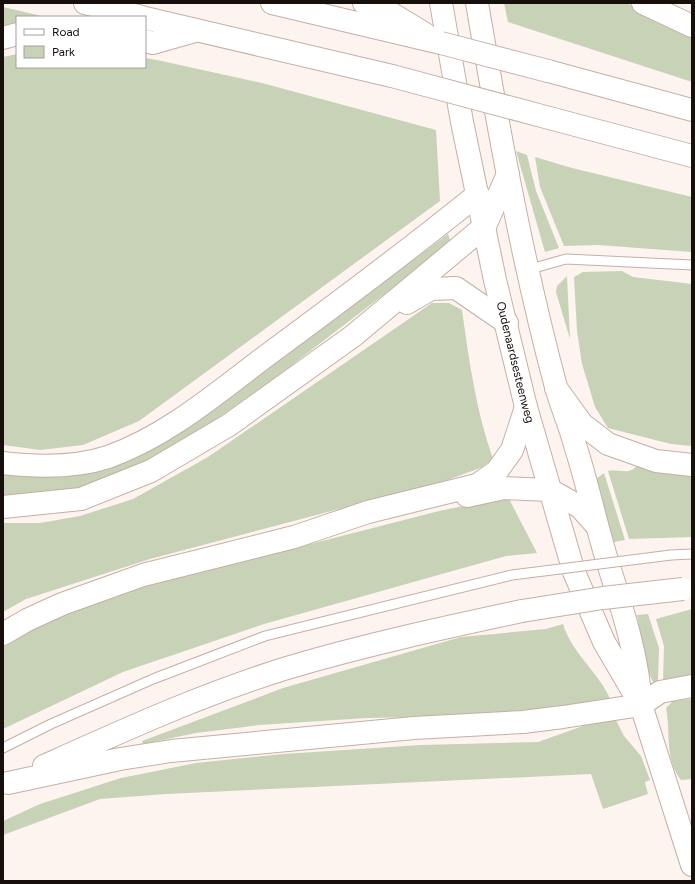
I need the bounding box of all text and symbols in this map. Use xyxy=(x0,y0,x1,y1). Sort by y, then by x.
legend xyxy=(16,16,146,68)
text: Road xyxy=(52,25,80,39)
text: Park xyxy=(52,45,75,59)
street label: Oudenaardsesteenweg xyxy=(494,300,537,425)

